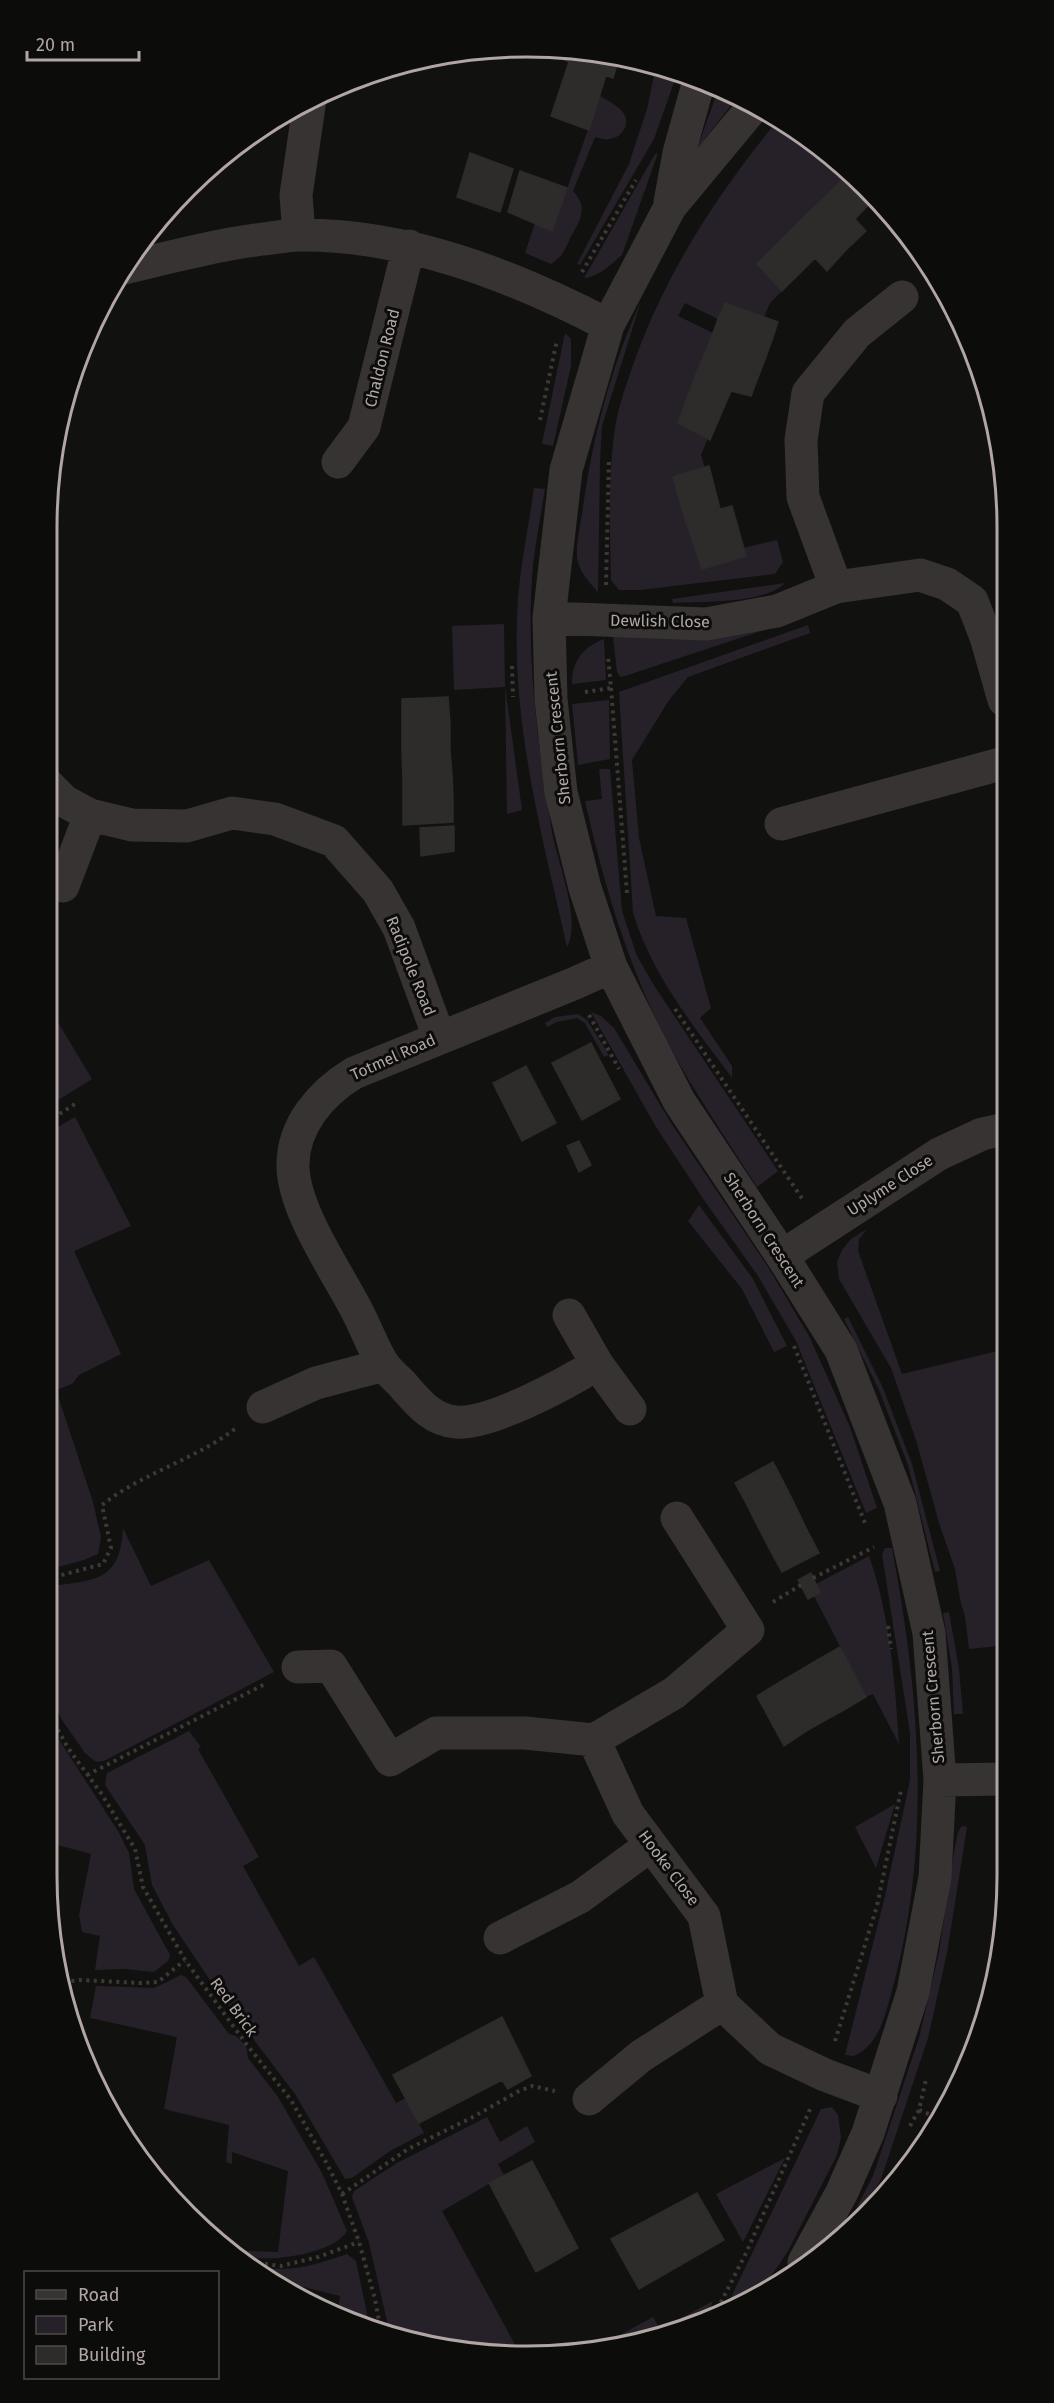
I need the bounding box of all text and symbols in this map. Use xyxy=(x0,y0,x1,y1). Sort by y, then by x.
scale bar xyxy=(27,24,140,62)
text: 20 m xyxy=(36,34,75,56)
street label: Chaldon Road xyxy=(361,307,403,409)
street label: Dewlish Close xyxy=(610,611,710,631)
street label: Sherborn Crescent xyxy=(542,670,574,805)
street label: Radipole Road xyxy=(382,913,440,1019)
street label: Totmel Road xyxy=(348,1030,438,1084)
street label: Uplyme Close xyxy=(844,1150,936,1220)
street label: Sherborn Crescent xyxy=(720,1169,808,1291)
street label: Sherborn Crescent xyxy=(918,1629,948,1764)
street label: Hooke Close xyxy=(634,1827,704,1909)
street label: Red Brick xyxy=(206,1974,262,2041)
legend xyxy=(24,2271,219,2379)
text: Road xyxy=(78,2284,120,2306)
text: Park xyxy=(78,2314,114,2336)
text: Building xyxy=(78,2344,146,2366)

